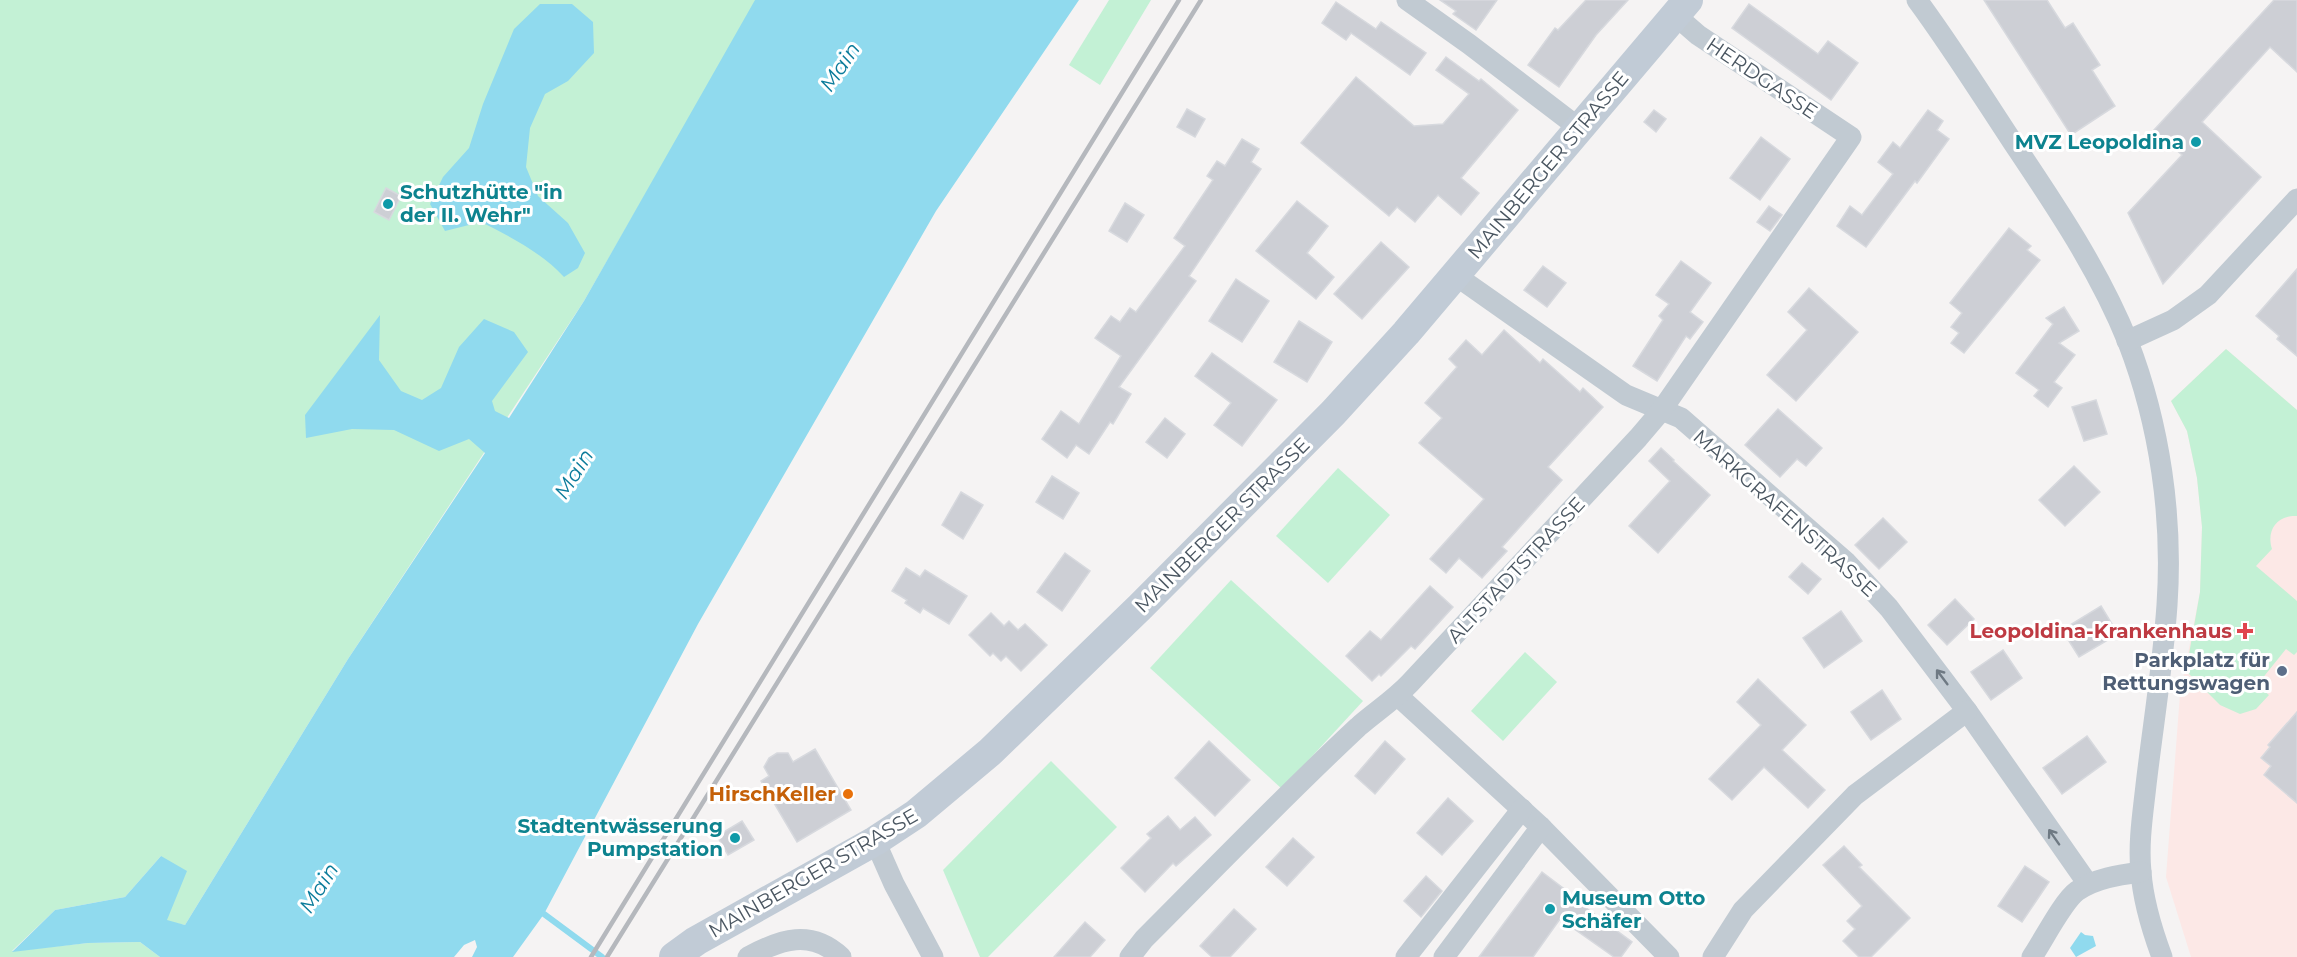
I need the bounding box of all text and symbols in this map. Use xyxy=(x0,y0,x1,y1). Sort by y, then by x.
street label: HERDGASSE xyxy=(1702,32,1822,124)
water label: Main xyxy=(814,37,865,96)
street label: MAINBERGER STRASSE xyxy=(1462,66,1634,264)
place label: MVZ Leopoldina xyxy=(2015,130,2184,154)
marker: MVZ Leopoldina xyxy=(2189,135,2203,149)
place label: Schutzhütte "in der II. Wehr" xyxy=(400,180,563,227)
marker: Schutzhütte "in der II. Wehr" xyxy=(381,197,395,211)
street label: MARKGRAFENSTRASSE xyxy=(1688,424,1882,602)
street label: MAINBERGER STRASSE xyxy=(1130,433,1314,617)
water label: Main xyxy=(549,444,599,503)
street label: ALTSTADTSTRASSE xyxy=(1442,492,1590,648)
place label: Leopoldina-Krankenhaus xyxy=(1969,619,2232,643)
marker: Leopoldina-Krankenhaus xyxy=(2236,622,2254,640)
place label: Parkplatz für Rettungswagen xyxy=(2102,648,2270,695)
marker: Parkplatz für Rettungswagen xyxy=(2275,664,2289,678)
one-way arrow xyxy=(1935,670,1948,686)
place label: HirschKeller xyxy=(709,782,836,806)
marker: HirschKeller xyxy=(841,787,855,801)
street label: MAINBERGER STRASSE xyxy=(704,803,922,943)
place label: Stadtentwässerung Pumpstation xyxy=(518,814,723,861)
one-way arrow xyxy=(2048,829,2060,845)
marker: Stadtentwässerung Pumpstation xyxy=(728,831,742,845)
water label: Main xyxy=(294,858,344,917)
place label: Museum Otto Schäfer xyxy=(1562,886,1705,933)
marker: Museum Otto Schäfer xyxy=(1543,902,1557,916)

